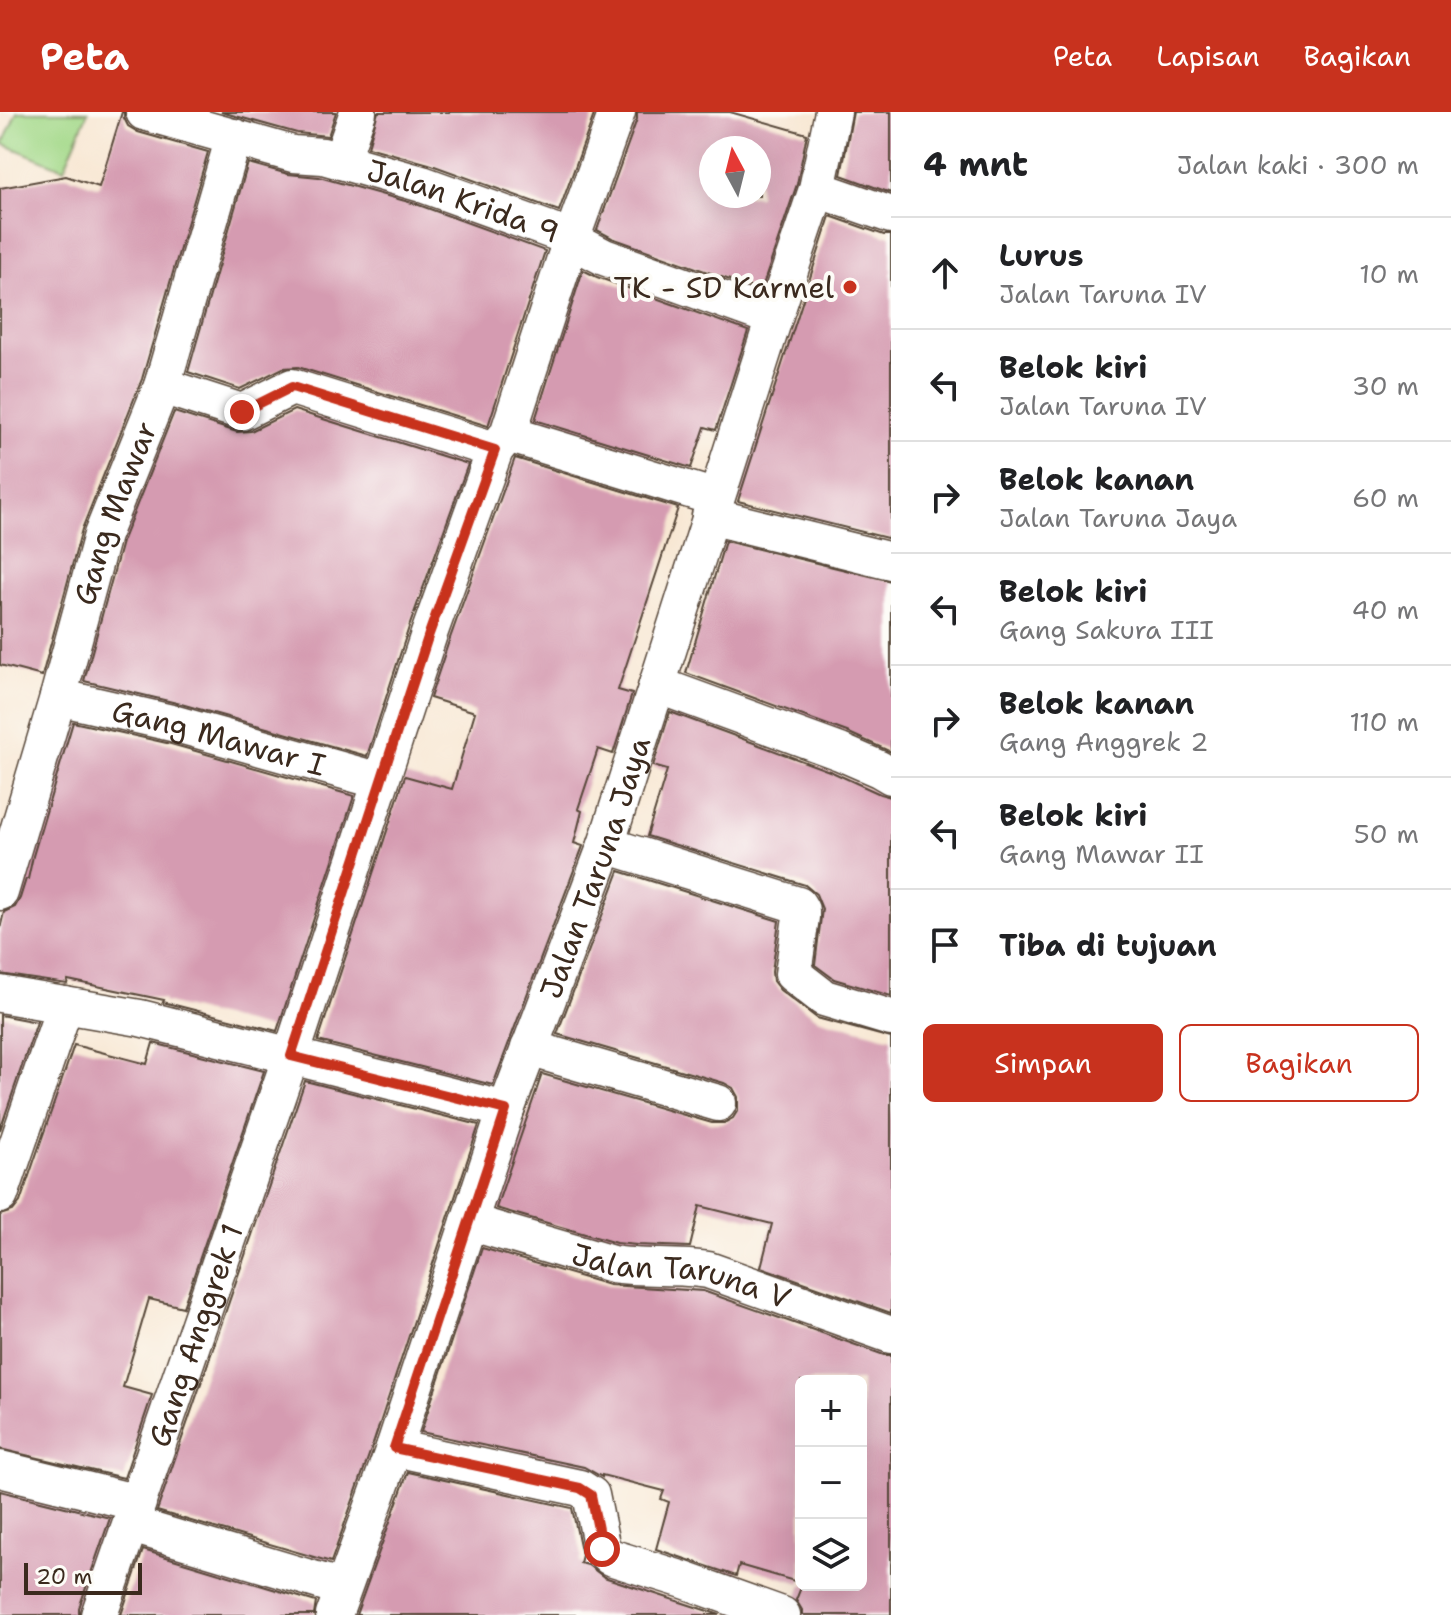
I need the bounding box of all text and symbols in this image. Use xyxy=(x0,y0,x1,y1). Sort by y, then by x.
text: Peta xyxy=(40,31,129,82)
text: Peta xyxy=(1053,37,1112,75)
text: Lapisan xyxy=(1156,37,1260,75)
text: Bagikan xyxy=(1304,37,1411,75)
north arrow xyxy=(699,136,771,208)
text: 4 mnt xyxy=(923,141,1028,187)
text: Jalan kaki · 300 m xyxy=(1177,147,1419,182)
street label: Jalan Krida 9 xyxy=(362,149,565,252)
text: Lurus xyxy=(999,235,1084,276)
icon: ahead xyxy=(923,251,967,295)
text: 10 m xyxy=(1359,256,1419,291)
place label: TK - SD Karmel xyxy=(614,267,834,308)
text: Jalan Taruna IV xyxy=(999,276,1207,311)
marker: TK - SD Karmel xyxy=(841,278,859,296)
text: Belok kiri xyxy=(999,347,1147,388)
icon: left xyxy=(923,363,967,407)
text: 30 m xyxy=(1352,368,1419,403)
text: Jalan Taruna IV xyxy=(999,388,1207,423)
route end xyxy=(224,394,260,430)
street label: Gang Mawar xyxy=(63,415,166,610)
text: Belok kanan xyxy=(999,459,1194,500)
icon: right xyxy=(923,475,967,519)
text: 60 m xyxy=(1352,480,1419,515)
text: Jalan Taruna Jaya xyxy=(999,500,1237,535)
text: Belok kiri xyxy=(999,571,1147,612)
icon: left xyxy=(923,587,967,631)
text: 40 m xyxy=(1352,592,1419,627)
text: Gang Sakura III xyxy=(999,612,1214,647)
text: Belok kanan xyxy=(999,683,1194,724)
street label: Gang Mawar I xyxy=(108,690,331,785)
icon: right xyxy=(923,699,967,743)
text: 110 m xyxy=(1349,704,1419,739)
text: Gang Anggrek 2 xyxy=(999,724,1208,759)
street label: Jalan Taruna Jaya xyxy=(530,731,660,1004)
text: Belok kiri xyxy=(999,795,1147,836)
icon: left xyxy=(923,811,967,855)
text: 50 m xyxy=(1354,816,1419,851)
text: Gang Mawar II xyxy=(999,836,1204,871)
icon: arrive xyxy=(923,923,967,967)
text: Tiba di tujuan xyxy=(999,925,1217,966)
button: Simpan xyxy=(923,1024,1163,1102)
button: Bagikan xyxy=(1179,1024,1419,1102)
street label: Gang Anggrek 1 xyxy=(138,1218,252,1452)
street label: Jalan Taruna V xyxy=(567,1233,796,1318)
map controls xyxy=(795,1375,867,1591)
button: + xyxy=(795,1375,867,1447)
button: − xyxy=(795,1447,867,1519)
button: layers xyxy=(795,1519,867,1591)
route start xyxy=(584,1531,620,1567)
scale bar xyxy=(24,1559,142,1595)
text: 20 m xyxy=(36,1562,93,1591)

